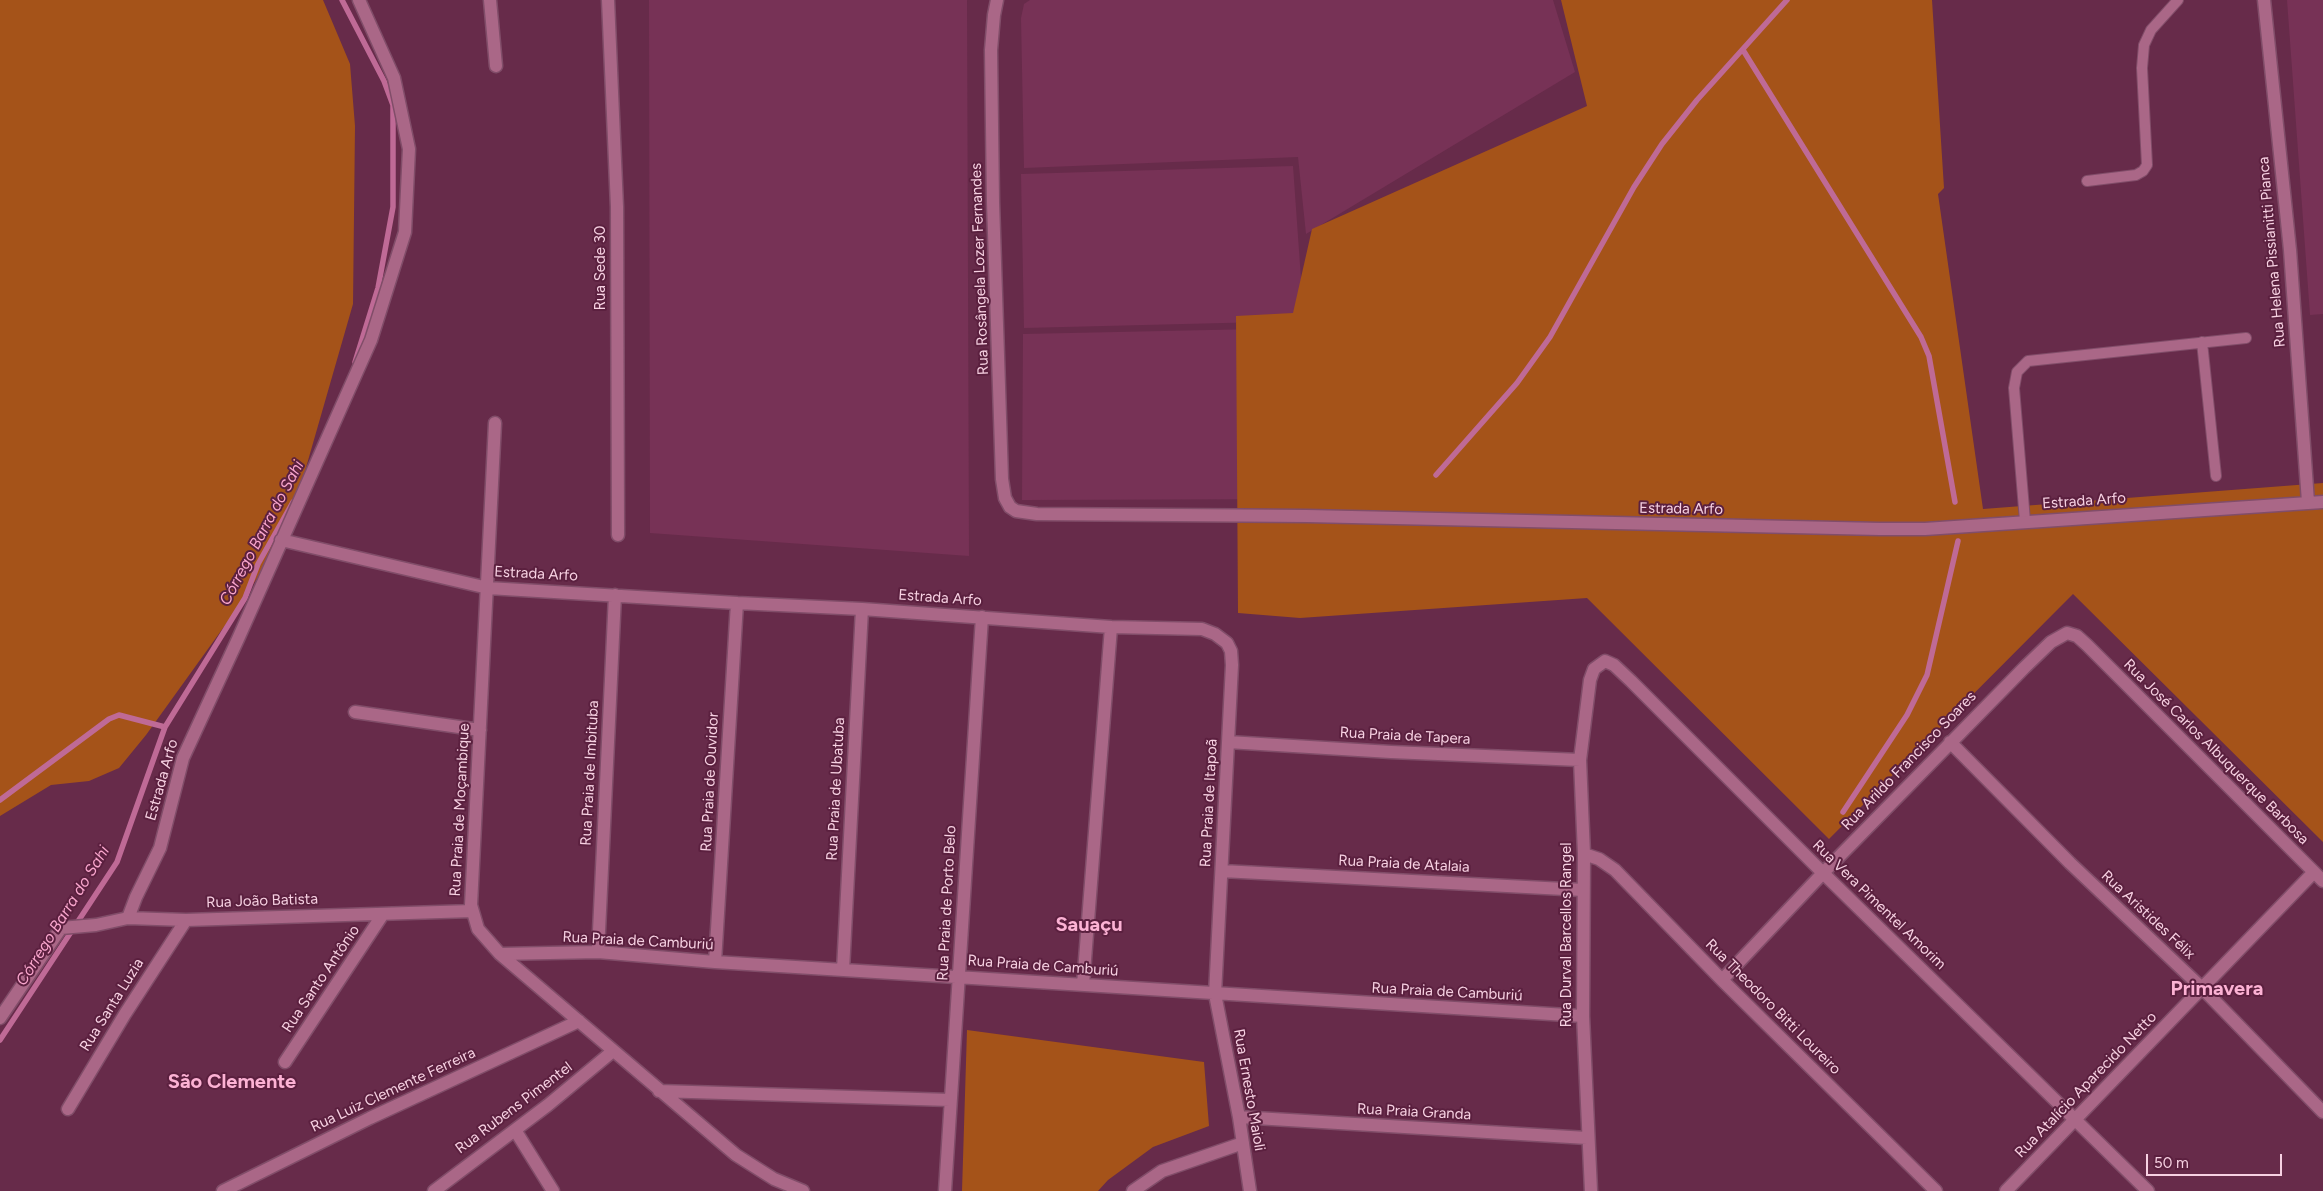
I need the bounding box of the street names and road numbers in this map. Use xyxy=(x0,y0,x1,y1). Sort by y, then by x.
street label: Rua Helena Pissianitti Pianca xyxy=(2255,156,2289,348)
street label: Rua Rosângela Lozer Fernandes xyxy=(967,163,993,375)
street label: Rua Sede 30 xyxy=(592,226,610,310)
street label: Estrada Arfo xyxy=(2042,489,2126,513)
street label: Estrada Arfo xyxy=(1639,499,1723,519)
street label: Estrada Arfo xyxy=(494,563,578,585)
street label: Estrada Arfo xyxy=(898,586,982,610)
street label: Rua José Carlos Albuquerque Barbosa xyxy=(2120,656,2312,848)
street label: Rua Arildo Francisco Soares xyxy=(1838,688,1980,834)
street label: Rua Praia de Imbituba xyxy=(577,700,603,846)
street label: Rua Praia de Ouvidor xyxy=(697,712,723,852)
street label: Rua Praia de Ubatuba xyxy=(823,717,849,861)
street label: Rua Praia de Moçambique xyxy=(446,723,474,897)
street label: Rua Praia de Tapera xyxy=(1339,724,1471,748)
street label: Estrada Arfo xyxy=(142,737,182,823)
street label: Rua Praia de Itapoã xyxy=(1197,738,1221,868)
street label: Rua Praia de Porto Belo xyxy=(934,825,960,981)
street label: Rua Vera Pimentel Amorim xyxy=(1808,836,1950,974)
street label: Rua Durval Barcellos Rangel xyxy=(1558,842,1576,1028)
street label: Rua Praia de Atalaia xyxy=(1338,852,1470,876)
street label: Rua Aristides Félix xyxy=(2097,867,2199,963)
street label: Rua João Batista xyxy=(206,890,318,912)
street label: Rua Santo Antônio xyxy=(278,922,364,1036)
street label: Rua Praia de Camburiú xyxy=(562,928,714,954)
street label: Rua Theodoro Bitti Loureiro xyxy=(1702,936,1844,1078)
street label: Rua Praia de Camburiú xyxy=(967,952,1119,980)
street label: Rua Santa Luzia xyxy=(76,955,148,1055)
street label: Rua Praia de Camburiú xyxy=(1371,979,1523,1005)
street label: Rua Atalício Aparecido Netto xyxy=(2011,1008,2161,1162)
street label: Rua Ernesto Maioli xyxy=(1229,1027,1269,1153)
street label: Rua Luiz Clemente Ferreira xyxy=(308,1044,478,1136)
street label: Rua Rubens Pimentel xyxy=(452,1058,576,1158)
street label: Rua Praia Granda xyxy=(1356,1100,1472,1124)

